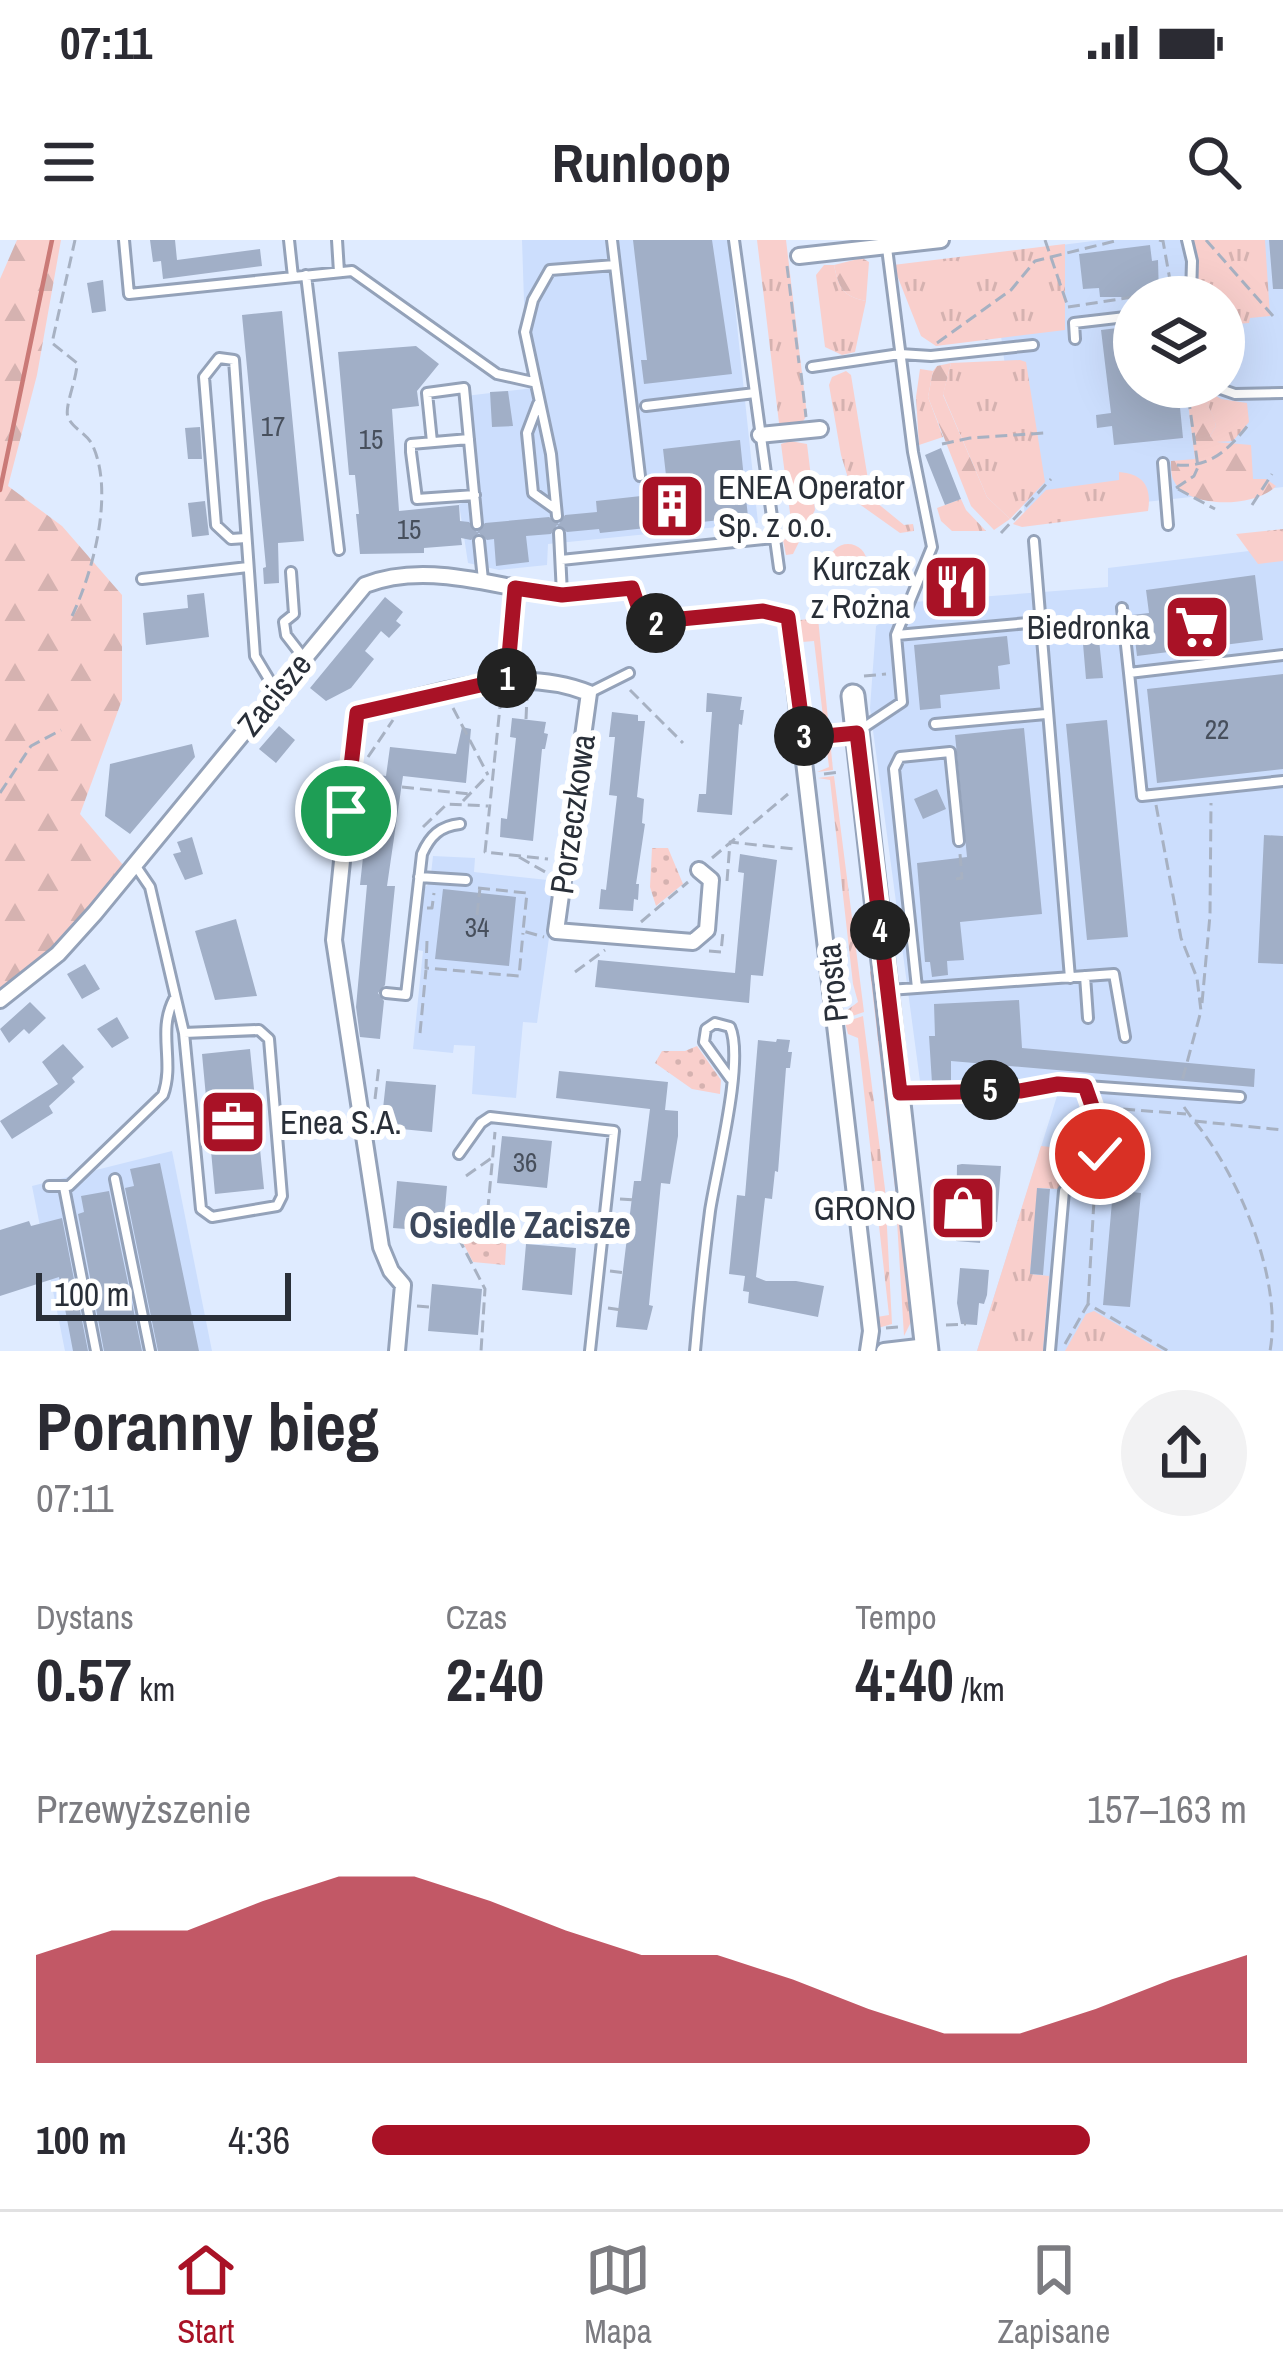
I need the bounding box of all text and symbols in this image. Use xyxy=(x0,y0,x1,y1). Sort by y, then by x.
text: 07:11 xyxy=(60,12,152,73)
text: Runloop xyxy=(552,126,731,199)
icon: menu xyxy=(36,129,102,195)
icon: search xyxy=(1181,129,1247,195)
map controls xyxy=(1113,276,1245,408)
button: layers xyxy=(1113,276,1245,408)
house number: 17 xyxy=(261,408,285,444)
house number: 15 xyxy=(359,421,383,457)
place label: ENEA Operator Sp. z o.o. xyxy=(718,465,905,547)
building icon: ENEA Operator Sp. z o.o. xyxy=(637,471,707,541)
house number: 15 xyxy=(397,511,421,547)
place label: Kurczak z Rożna xyxy=(811,546,910,628)
restaurant icon: Kurczak z Rożna xyxy=(921,552,991,622)
supermarket icon: Biedronka xyxy=(1162,592,1232,662)
pin: 2 xyxy=(626,593,686,653)
text: 2 xyxy=(648,601,664,645)
place label: Biedronka xyxy=(1027,605,1150,649)
street label: Zacisze xyxy=(227,643,321,745)
pin: 1 xyxy=(477,648,537,708)
text: 1 xyxy=(499,656,515,700)
pin: 3 xyxy=(774,706,834,766)
house number: 22 xyxy=(1205,711,1229,747)
text: 3 xyxy=(796,714,812,758)
street label: Porzeczkowa xyxy=(539,731,605,897)
pin xyxy=(295,760,397,862)
icon: arrive xyxy=(313,778,379,844)
pin: 4 xyxy=(850,900,910,960)
text: 4 xyxy=(872,908,888,952)
house number: 34 xyxy=(465,909,489,945)
street label: Prosta xyxy=(806,942,858,1024)
pin: 5 xyxy=(960,1060,1020,1120)
text: 5 xyxy=(982,1068,998,1112)
office icon: Enea S.A. xyxy=(198,1087,268,1157)
place label: Enea S.A. xyxy=(280,1100,402,1144)
pin xyxy=(1049,1103,1151,1205)
icon: check xyxy=(1067,1121,1133,1187)
house number: 36 xyxy=(513,1144,537,1180)
shop icon: GRONO xyxy=(928,1173,998,1243)
place label: GRONO xyxy=(814,1186,916,1230)
district label: Osiedle Zacisze xyxy=(409,1201,631,1249)
scale bar xyxy=(36,1267,291,1320)
text: 100 m xyxy=(54,1272,129,1316)
text: Poranny bieg xyxy=(36,1382,379,1471)
button: share xyxy=(1121,1390,1247,1516)
text: 07:11 xyxy=(36,1472,114,1524)
text: Dystans xyxy=(36,1595,134,1639)
text: Czas xyxy=(446,1595,507,1639)
text: Tempo xyxy=(855,1595,937,1639)
text: 0.57 xyxy=(36,1639,132,1720)
text: 2:40 xyxy=(446,1639,544,1720)
text: 4:40 xyxy=(855,1639,954,1720)
text: km xyxy=(132,1667,175,1711)
text: /km xyxy=(954,1667,1005,1711)
text: Przewyższenie xyxy=(36,1783,251,1835)
text: 157–163 m xyxy=(1087,1783,1247,1835)
text: 100 m xyxy=(36,2114,127,2166)
text: 4:36 xyxy=(228,2114,290,2166)
tab: Start xyxy=(173,2237,239,2353)
tab: Mapa xyxy=(584,2237,652,2353)
tab: Zapisane xyxy=(997,2237,1110,2353)

